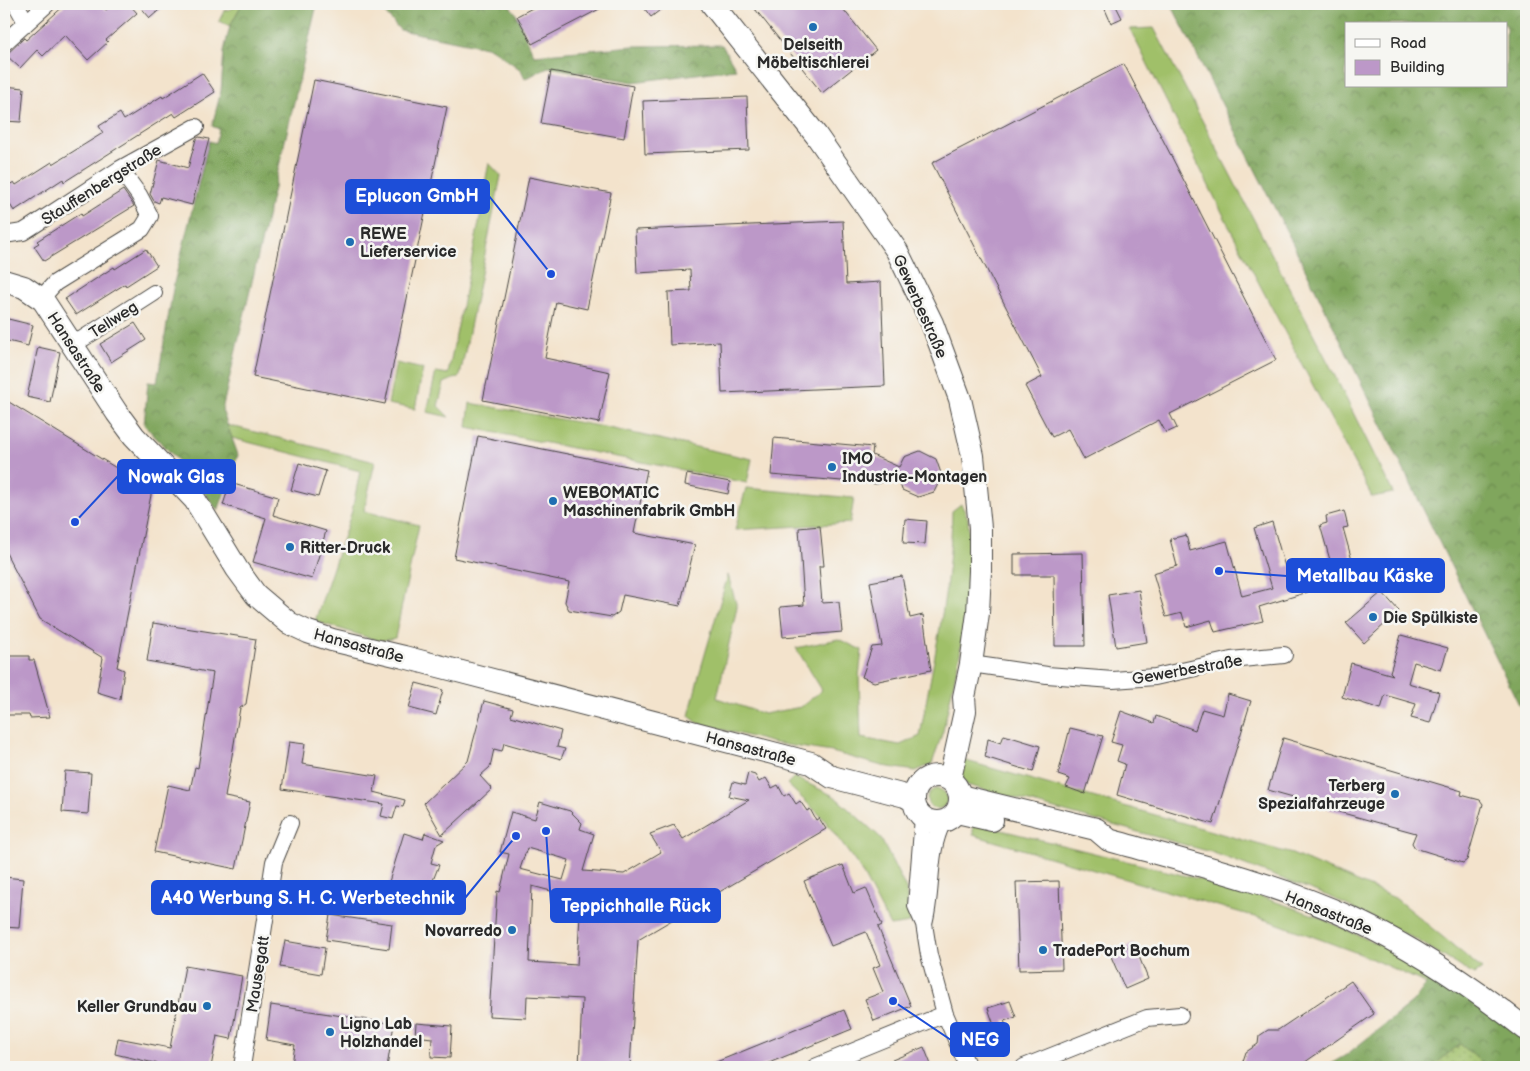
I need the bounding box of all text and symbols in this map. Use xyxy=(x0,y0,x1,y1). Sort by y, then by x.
marker: Delseith Möbeltischlerei xyxy=(807,21,819,33)
legend xyxy=(1345,22,1508,88)
text: Road xyxy=(1390,34,1426,53)
place label: Delseith Möbeltischlerei xyxy=(757,36,869,73)
text: Building xyxy=(1390,58,1445,77)
street label: Stauffenbergstraße xyxy=(38,140,166,230)
callout: Eplucon GmbH xyxy=(346,180,489,213)
text: Eplucon GmbH xyxy=(355,186,479,207)
place label: REWE Lieferservice xyxy=(360,225,456,262)
marker: REWE Lieferservice xyxy=(344,236,356,248)
street label: Gewerbestraße xyxy=(888,252,951,362)
street label: Tellweg xyxy=(86,298,142,343)
street label: Hansastraße xyxy=(43,309,109,397)
place label: IMO Industrie-Montagen xyxy=(842,450,987,487)
callout: Nowak Glas xyxy=(118,460,235,493)
marker: IMO Industrie-Montagen xyxy=(826,461,838,473)
text: Nowak Glas xyxy=(128,467,225,488)
place label: WEBOMATIC Maschinenfabrik GmbH xyxy=(563,484,735,521)
marker: WEBOMATIC Maschinenfabrik GmbH xyxy=(547,495,559,507)
place label: Ritter-Druck xyxy=(300,539,391,558)
marker: Ritter-Druck xyxy=(284,541,296,553)
callout: Metallbau Käske xyxy=(1287,559,1444,592)
text: Metallbau Käske xyxy=(1297,566,1433,587)
place label: Die Spülkiste xyxy=(1383,609,1478,628)
marker: Die Spülkiste xyxy=(1367,611,1379,623)
street label: Hansastraße xyxy=(311,625,406,668)
street label: Gewerbestraße xyxy=(1131,651,1244,690)
street label: Hansastraße xyxy=(703,728,798,771)
place label: Terberg Spezialfahrzeuge xyxy=(1258,777,1385,814)
marker: Terberg Spezialfahrzeuge xyxy=(1389,788,1401,800)
callout: A40 Werbung S. H. C. Werbetechnik xyxy=(152,881,465,914)
street label: Hansastraße xyxy=(1282,887,1375,940)
text: A40 Werbung S. H. C. Werbetechnik xyxy=(160,888,455,909)
callout: Teppichhalle Rück xyxy=(551,889,720,922)
text: Teppichhalle Rück xyxy=(561,896,711,917)
place label: Novarredo xyxy=(425,922,502,941)
marker: Novarredo xyxy=(506,924,518,936)
street label: Mausegatt xyxy=(243,934,274,1014)
place label: TradePort Bochum xyxy=(1053,942,1190,961)
marker: TradePort Bochum xyxy=(1037,944,1049,956)
place label: Keller Grundbau xyxy=(77,998,197,1017)
marker: Keller Grundbau xyxy=(201,1000,213,1012)
place label: Ligno Lab Holzhandel xyxy=(340,1015,422,1052)
callout: NEG xyxy=(951,1023,1009,1056)
marker: Ligno Lab Holzhandel xyxy=(324,1026,336,1038)
text: NEG xyxy=(961,1030,999,1051)

